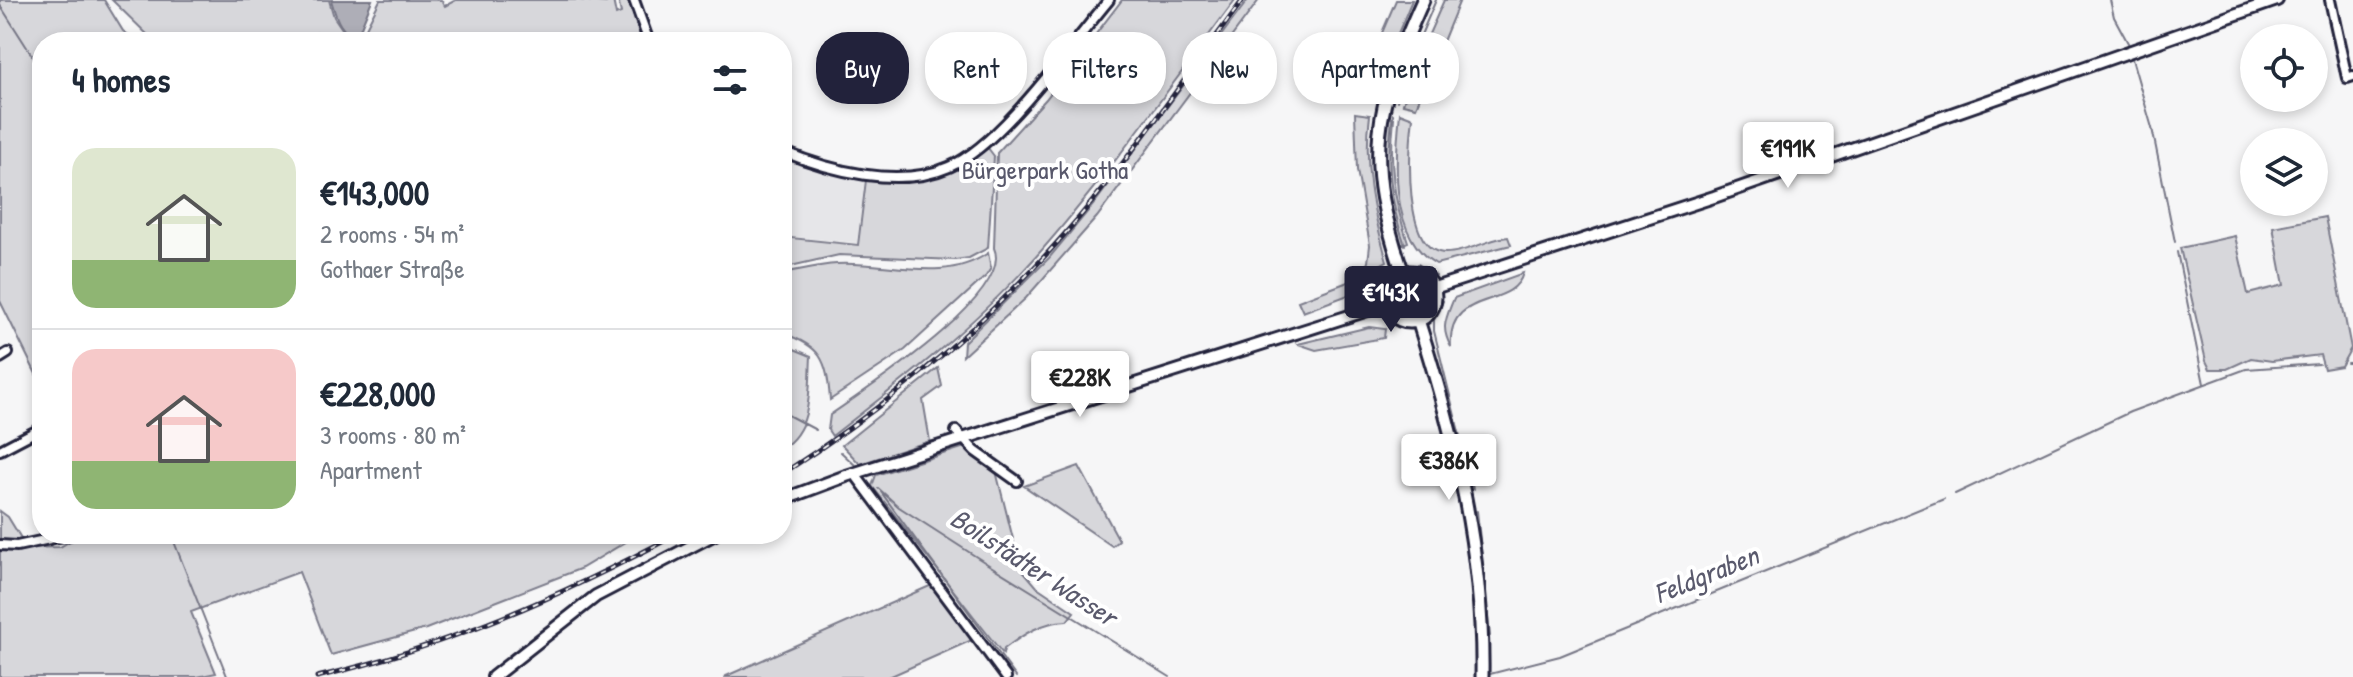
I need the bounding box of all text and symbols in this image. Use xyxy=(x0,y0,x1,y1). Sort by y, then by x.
map controls xyxy=(2240,24,2328,216)
button: locate xyxy=(2240,24,2328,112)
chip: Buy xyxy=(816,32,909,104)
chip: Rent xyxy=(925,32,1027,104)
chip: Filters xyxy=(1043,32,1166,104)
chip: New xyxy=(1182,32,1277,104)
chip: Apartment xyxy=(1293,32,1459,104)
text: 4 homes xyxy=(72,57,170,103)
icon: filters xyxy=(708,58,752,102)
pin: €191K xyxy=(1732,122,1844,190)
button: layers xyxy=(2240,128,2328,216)
text: €191K xyxy=(1761,130,1815,165)
park label: Bürgerpark Gotha xyxy=(962,152,1128,187)
text: €143,000 xyxy=(320,170,429,216)
icon: home xyxy=(136,180,232,276)
text: 2 rooms · 54 m² xyxy=(320,216,464,251)
text: Gothaer Straße xyxy=(320,251,465,286)
pin: €143K xyxy=(1335,266,1447,334)
text: €143K xyxy=(1363,274,1419,309)
pin: €228K xyxy=(1024,351,1136,419)
text: €228K xyxy=(1049,359,1111,394)
text: €228,000 xyxy=(320,371,435,417)
icon: home xyxy=(136,381,232,477)
text: 3 rooms · 80 m² xyxy=(320,417,466,452)
pin: €386K xyxy=(1393,434,1505,502)
text: €386K xyxy=(1419,442,1479,477)
text: Apartment xyxy=(320,452,422,487)
water label: Boilstädter Wasser xyxy=(943,499,1127,637)
water label: Feldgraben xyxy=(1648,535,1766,612)

